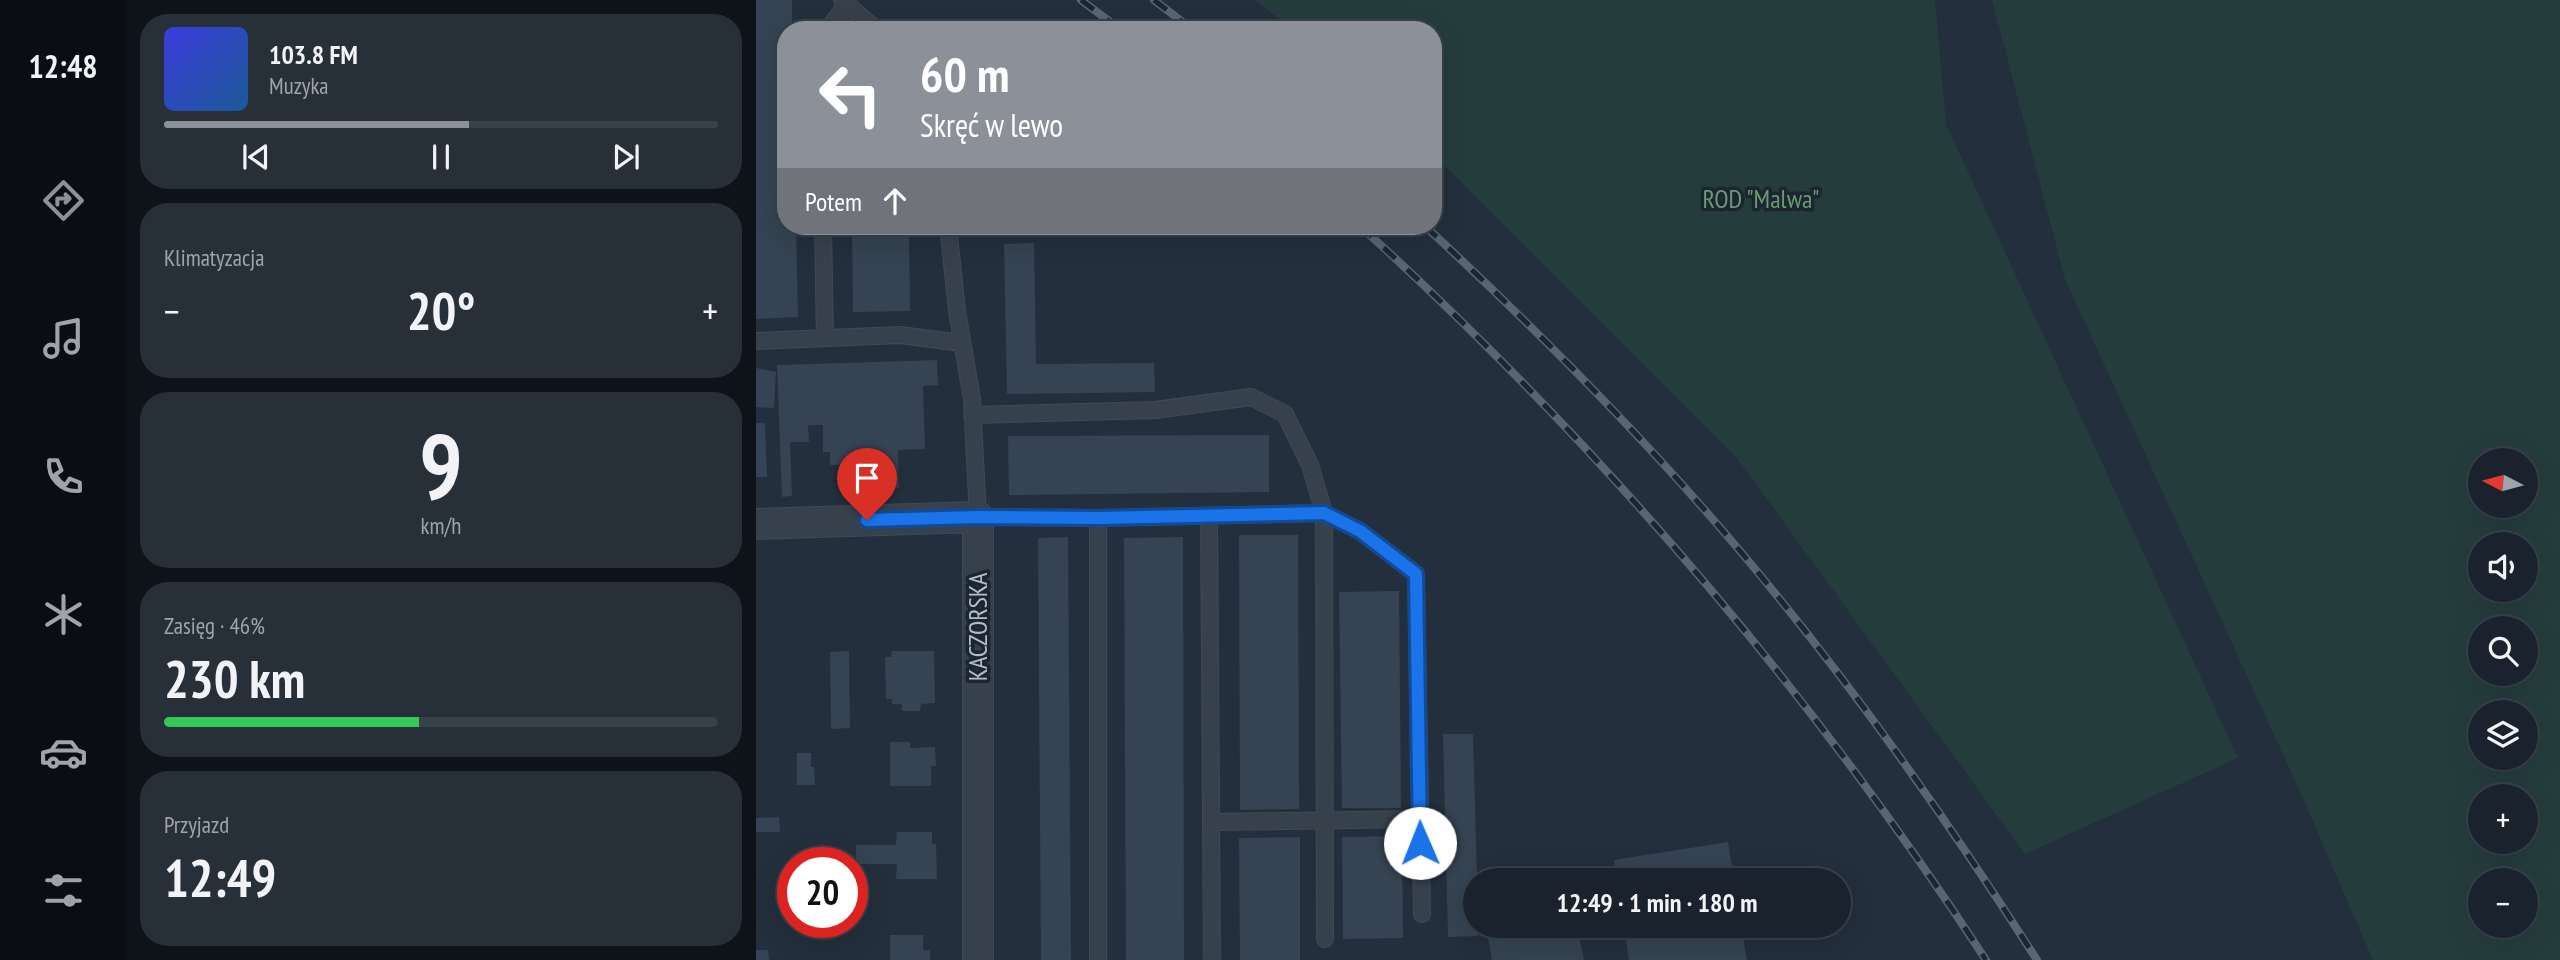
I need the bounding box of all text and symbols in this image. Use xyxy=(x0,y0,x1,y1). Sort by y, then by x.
text: 103.8 FM xyxy=(269,38,358,71)
text: 60 m xyxy=(920,42,1009,106)
text: 12:48 xyxy=(28,45,98,87)
icon: left xyxy=(805,49,896,140)
text: Muzyka xyxy=(269,71,329,100)
text: Skręć w lewo xyxy=(920,104,1063,146)
icon: previous xyxy=(237,138,275,176)
icon: pause xyxy=(422,138,460,176)
icon: next xyxy=(607,138,645,176)
icon: directions xyxy=(39,176,88,225)
icon: ahead xyxy=(876,182,914,220)
park label: ROD "Malwa" xyxy=(1702,182,1820,215)
text: Potem xyxy=(805,185,862,218)
text: Klimatyzacja xyxy=(164,243,264,272)
text: 20° xyxy=(407,277,475,344)
text: − xyxy=(164,286,180,335)
text: + xyxy=(702,286,718,335)
icon: music xyxy=(39,314,88,363)
text: 9 xyxy=(419,406,463,524)
pin xyxy=(837,448,897,520)
north arrow xyxy=(2468,448,2538,518)
map controls xyxy=(2468,448,2538,938)
icon: phone xyxy=(39,452,88,501)
icon: arrive xyxy=(848,459,886,497)
text: km/h xyxy=(421,511,461,540)
button: sound xyxy=(2468,532,2538,602)
street label: KACZORSKA xyxy=(961,572,994,681)
icon: climate xyxy=(39,590,88,639)
text: Zasięg · 46% xyxy=(164,611,265,640)
button: search xyxy=(2468,616,2538,686)
text: 230 km xyxy=(164,645,305,712)
button: layers xyxy=(2468,700,2538,770)
icon: car xyxy=(39,728,88,777)
button: + xyxy=(2468,784,2538,854)
position arrow xyxy=(1383,806,1457,880)
text: Przyjazd xyxy=(164,810,229,839)
text: 12:49 xyxy=(164,844,276,911)
speed limit sign: 20 xyxy=(777,847,868,938)
icon: filters xyxy=(39,866,88,915)
button: − xyxy=(2468,868,2538,938)
text: 12:49 · 1 min · 180 m xyxy=(1557,886,1757,919)

